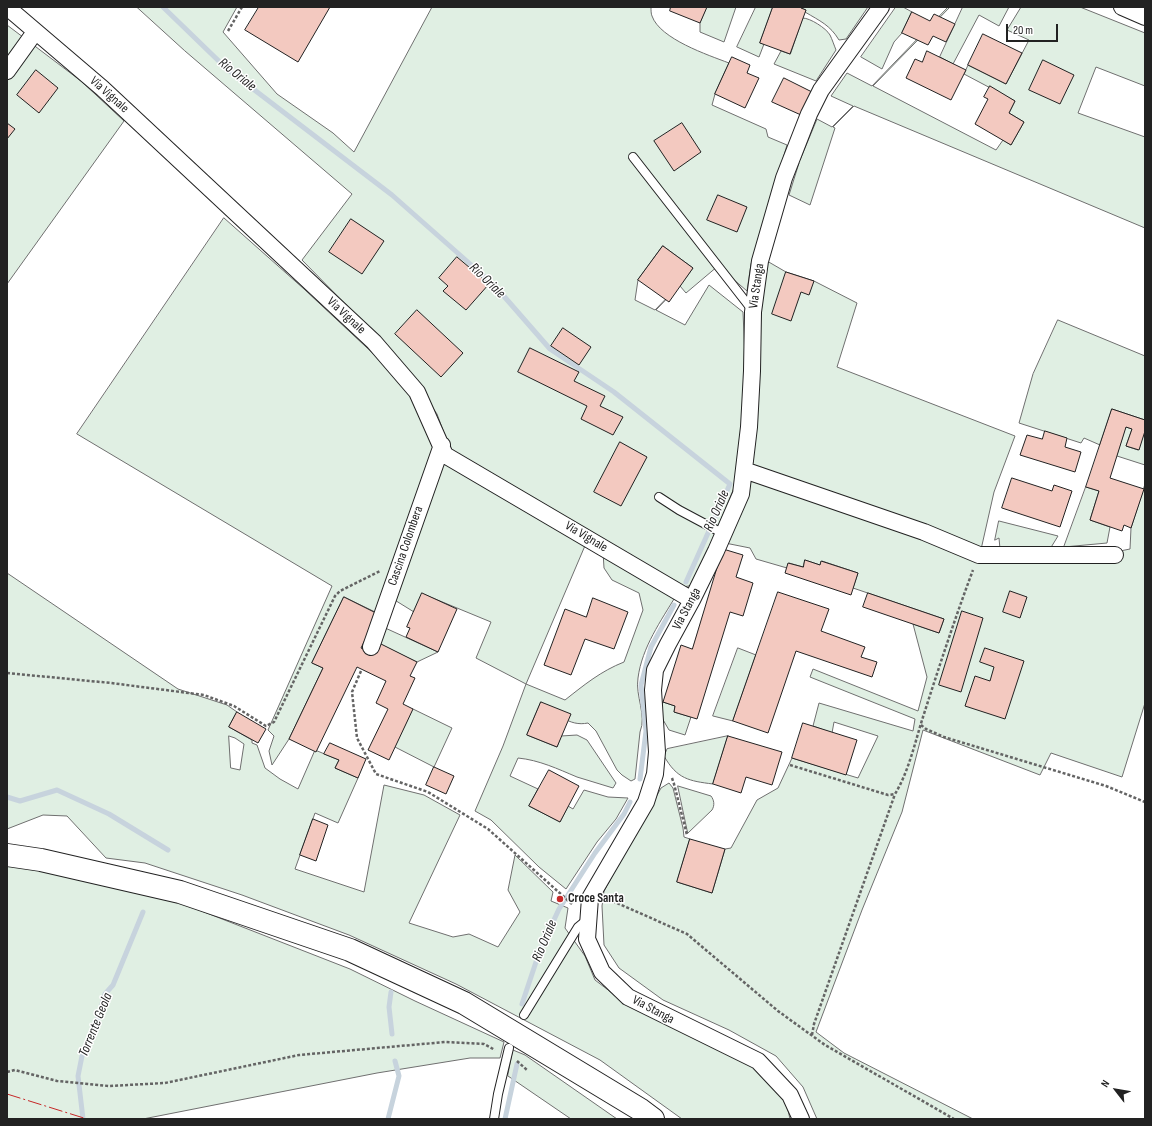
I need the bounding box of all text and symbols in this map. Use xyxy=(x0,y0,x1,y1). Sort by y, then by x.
scale bar xyxy=(1008,16,1060,42)
text: 20 m xyxy=(1013,23,1033,38)
water label: Rio Oriale xyxy=(215,55,259,95)
street label: Via Vignale xyxy=(86,73,132,117)
water label: Rio Oriale xyxy=(465,260,509,302)
street label: Via Stanga xyxy=(746,262,768,310)
street label: Via Vignale xyxy=(323,294,369,338)
water label: Rio Oriale xyxy=(700,488,734,534)
street label: Cascina Colombera xyxy=(385,504,427,588)
street label: Via Vignale xyxy=(562,518,610,556)
street label: Via Stanga xyxy=(669,585,705,633)
place label: Croce Santa xyxy=(568,891,624,907)
marker: Croce Santa xyxy=(555,894,565,904)
water label: Rio Oriale xyxy=(529,918,561,964)
water label: Torrente Geola xyxy=(76,991,116,1059)
street label: Via Stanga xyxy=(629,992,677,1028)
north arrow xyxy=(1096,1070,1136,1110)
text: N xyxy=(1098,1078,1112,1089)

